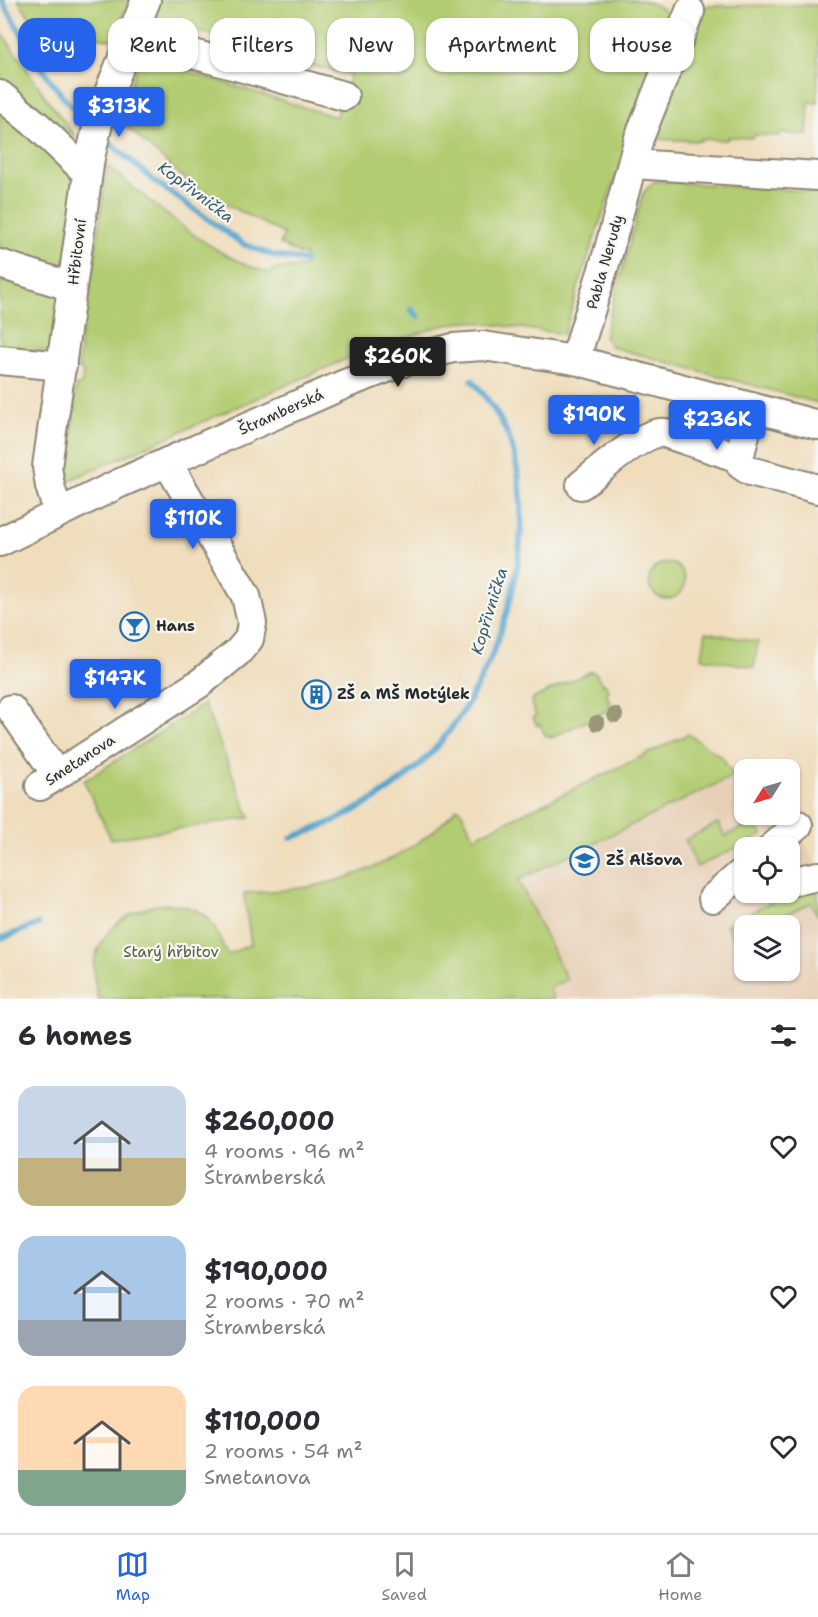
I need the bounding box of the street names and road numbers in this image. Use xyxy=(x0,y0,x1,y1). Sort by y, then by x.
street label: Pabla Nerudy xyxy=(582,212,628,312)
street label: Hřbitovní xyxy=(63,217,91,286)
street label: Štramberská xyxy=(235,383,327,440)
street label: Smetanova xyxy=(41,730,119,790)

